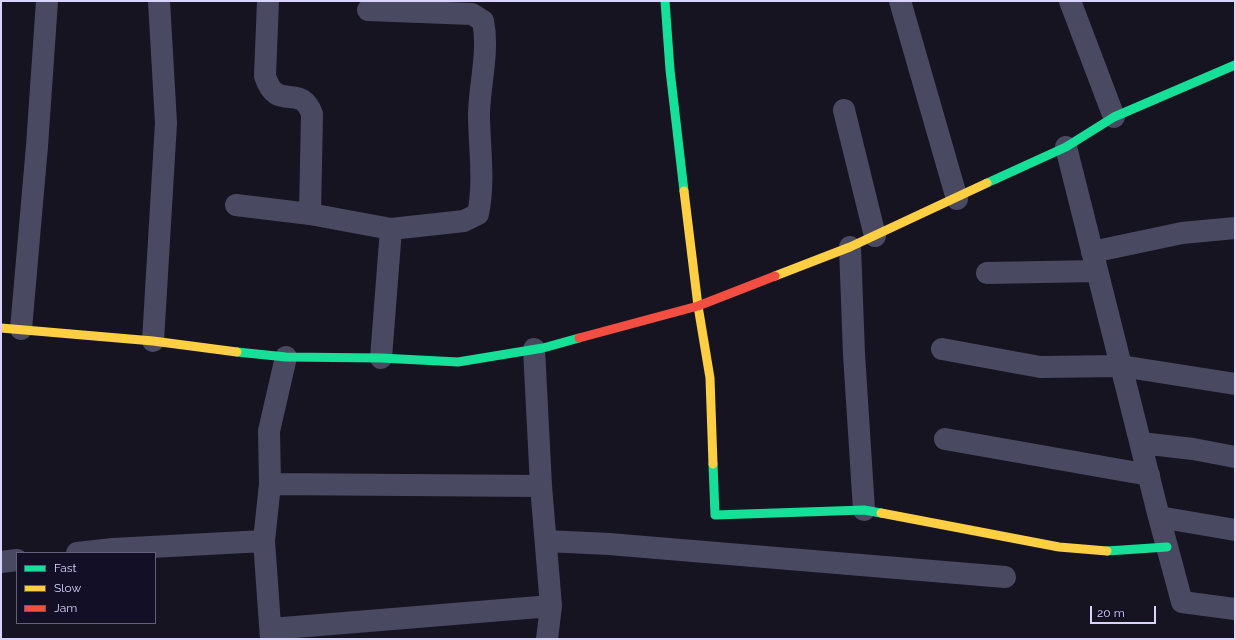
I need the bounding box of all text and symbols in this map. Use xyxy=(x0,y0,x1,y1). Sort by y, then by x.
legend xyxy=(16,552,156,624)
text: Fast xyxy=(54,561,77,575)
text: Slow xyxy=(54,581,81,595)
scale bar xyxy=(1092,598,1158,624)
text: Jam xyxy=(54,601,77,615)
text: 20 m xyxy=(1097,606,1125,620)

